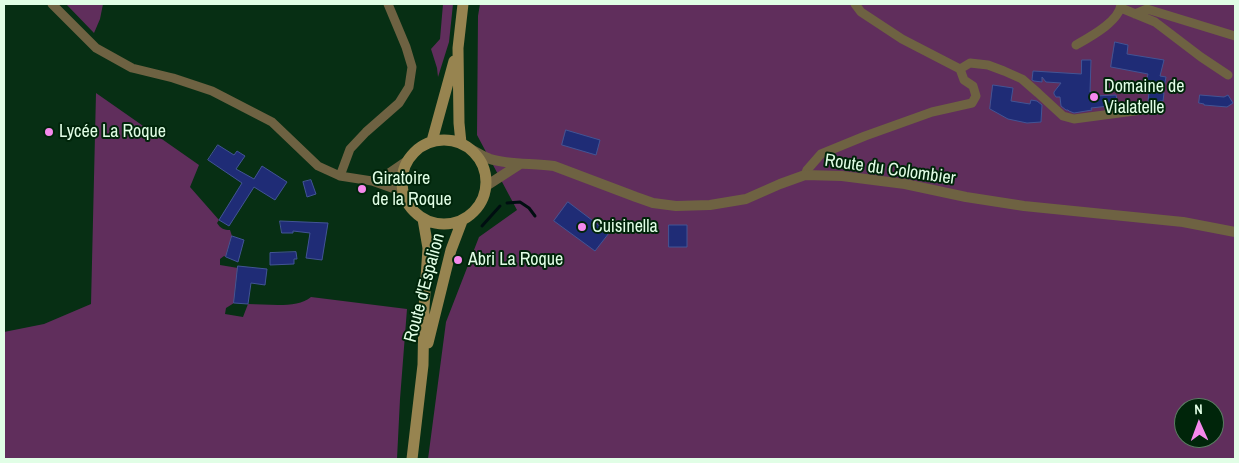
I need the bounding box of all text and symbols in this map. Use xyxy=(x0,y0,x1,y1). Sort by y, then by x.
place label: Domaine de Vialatelle xyxy=(1104,76,1184,118)
marker: Domaine de Vialatelle xyxy=(1088,91,1100,103)
place label: Lycée La Roque xyxy=(59,121,166,143)
marker: Lycée La Roque xyxy=(43,126,55,138)
street label: Route du Colombier xyxy=(823,150,957,190)
place label: Giratoire de la Roque xyxy=(372,168,452,210)
marker: Giratoire de la Roque xyxy=(356,183,368,195)
place label: Cuisinella xyxy=(592,216,658,238)
marker: Cuisinella xyxy=(576,221,588,233)
street label: Route d'Espalion xyxy=(400,231,450,345)
place label: Abri La Roque xyxy=(468,249,563,271)
marker: Abri La Roque xyxy=(452,254,464,266)
north arrow xyxy=(1174,398,1224,448)
text: N xyxy=(1194,400,1203,418)

